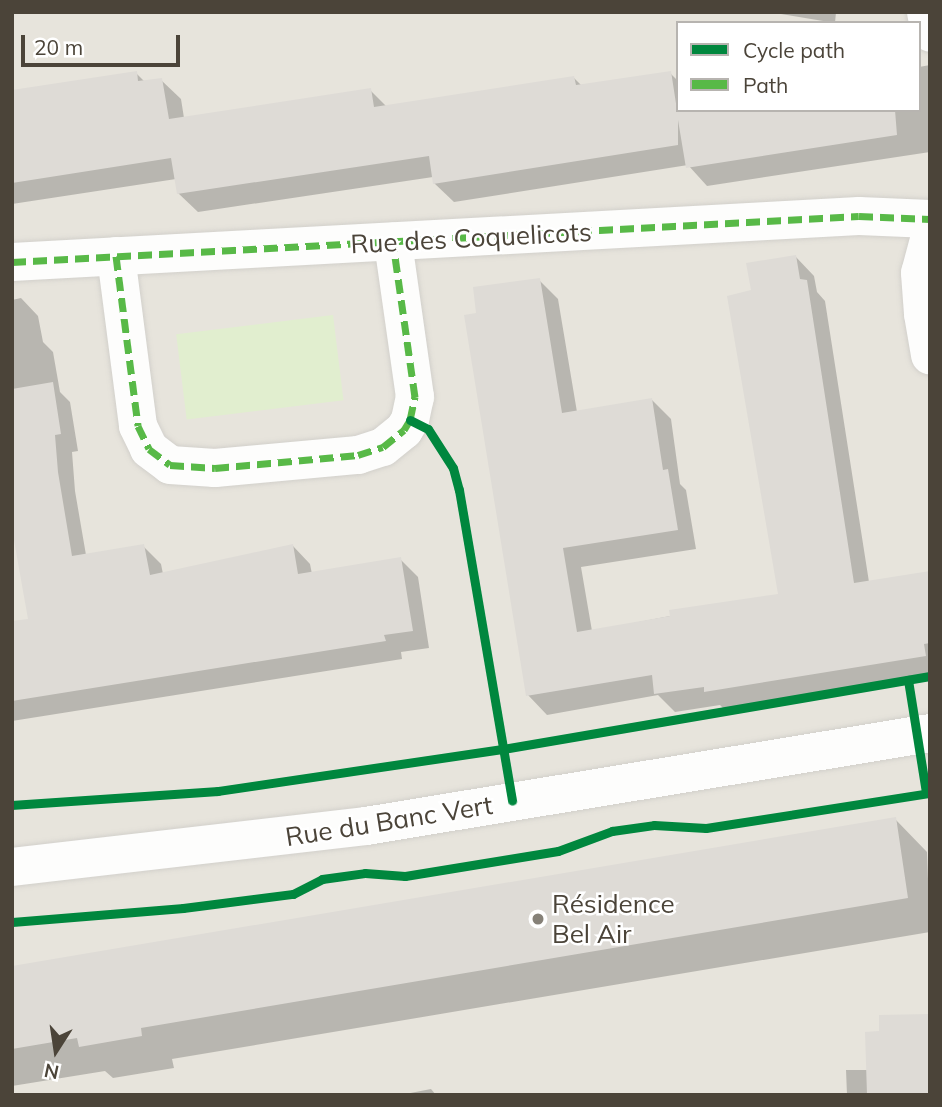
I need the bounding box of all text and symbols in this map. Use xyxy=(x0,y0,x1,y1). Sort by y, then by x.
scale bar xyxy=(24,21,184,65)
legend xyxy=(676,21,921,112)
text: 20 m xyxy=(34,34,83,60)
text: Cycle path xyxy=(743,37,845,63)
text: Path xyxy=(743,72,788,98)
street label: Rue des Coquelicots xyxy=(350,216,592,260)
street label: Rue du Banc Vert xyxy=(283,789,495,853)
place label: Résidence Bel Air xyxy=(552,888,675,950)
marker: Résidence Bel Air xyxy=(530,911,546,927)
north arrow xyxy=(21,1016,91,1086)
text: N xyxy=(42,1058,61,1085)

